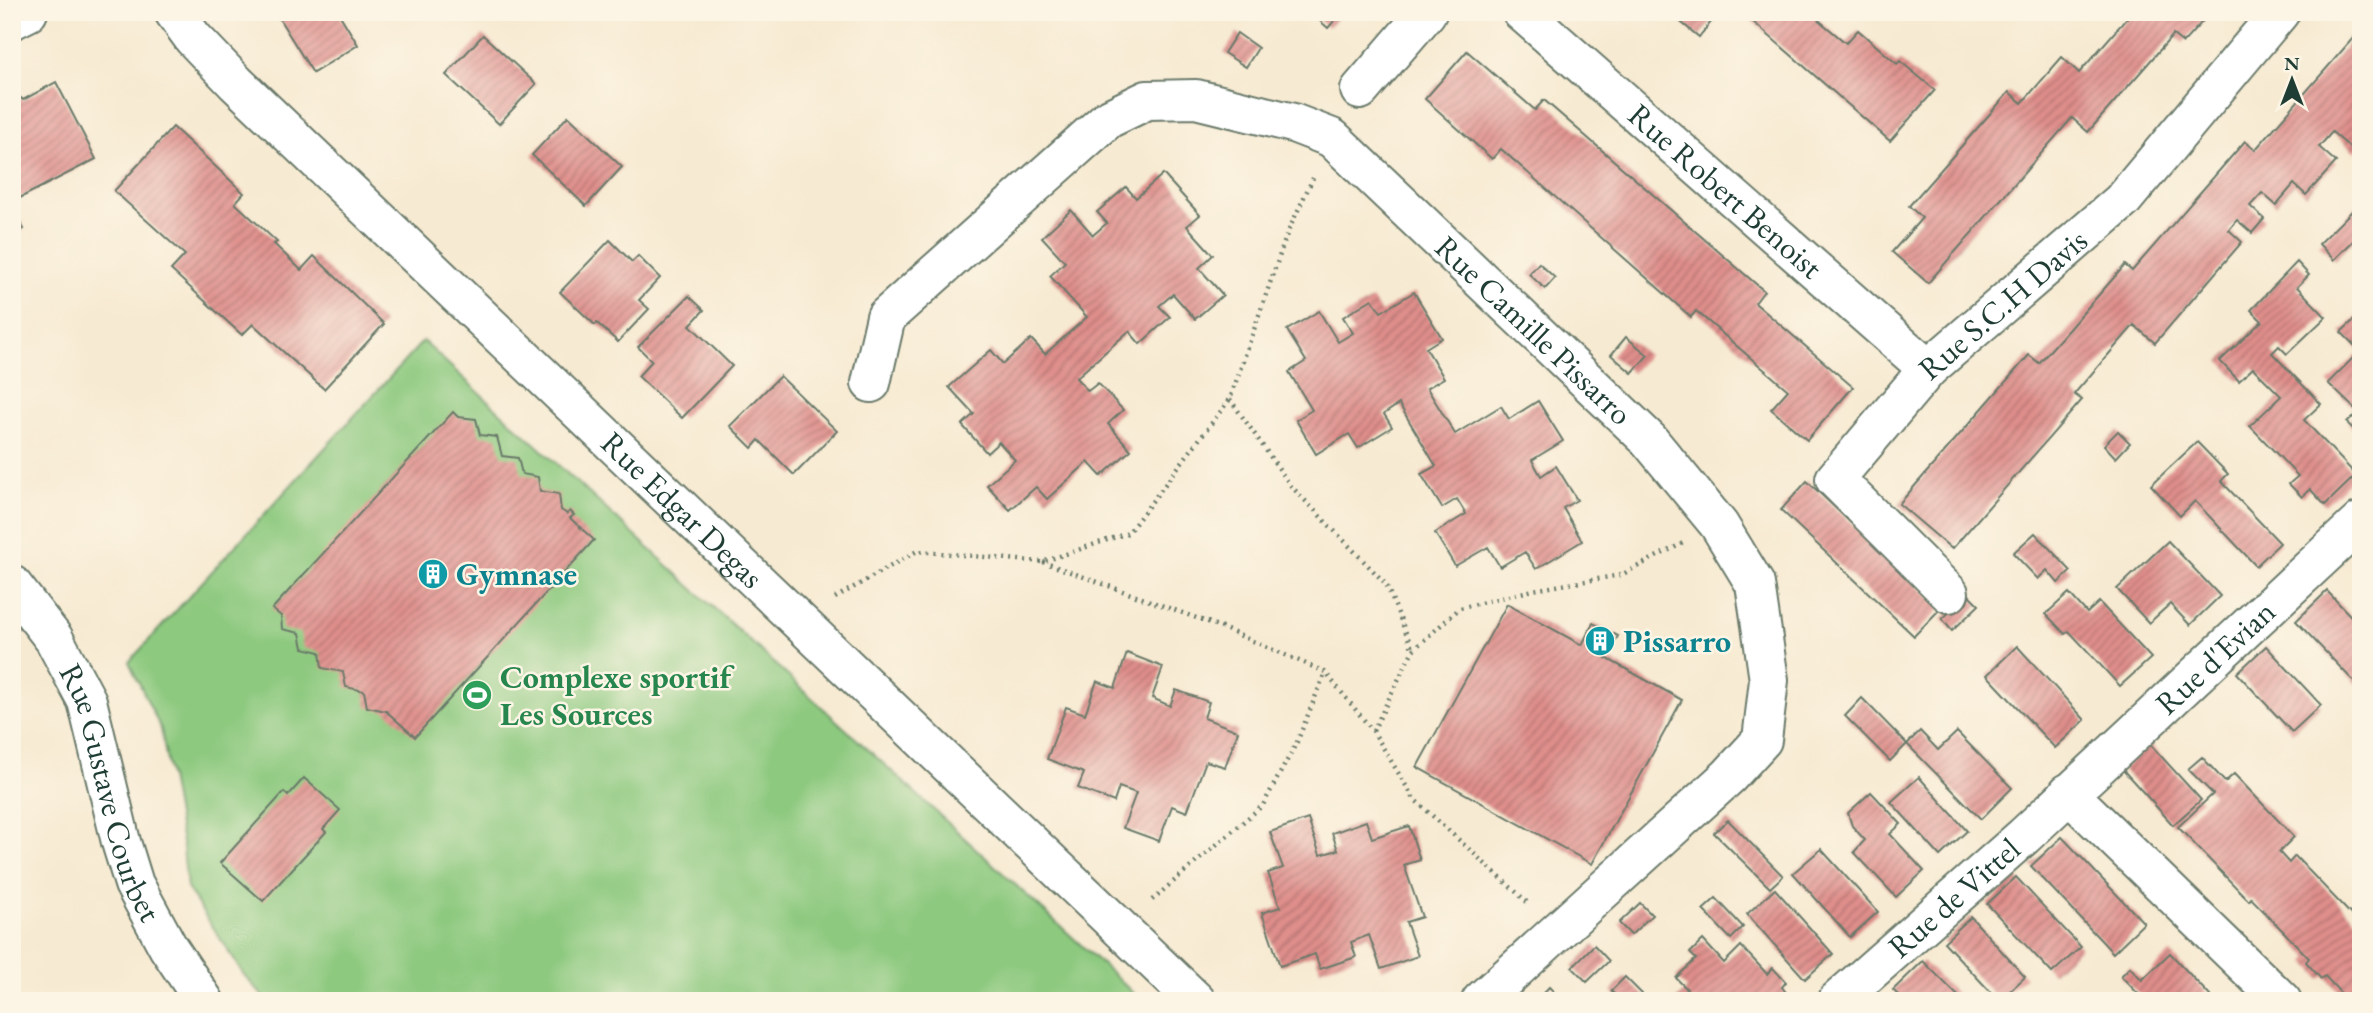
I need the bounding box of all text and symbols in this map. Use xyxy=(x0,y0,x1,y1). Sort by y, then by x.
north arrow xyxy=(2258,46,2328,116)
text: N xyxy=(2284,51,2300,76)
street label: Rue Robert Benoist xyxy=(1619,94,1832,288)
street label: Rue S.C.H Davis xyxy=(1909,219,2096,389)
street label: Rue Camille Pissarro xyxy=(1426,226,1641,434)
street label: Rue Edgar Degas xyxy=(592,422,773,597)
place label: Gymnase xyxy=(456,553,577,595)
building icon: Gymnase xyxy=(416,557,450,591)
street label: Rue d'Evian xyxy=(2146,591,2284,724)
place label: Pissarro xyxy=(1623,620,1731,662)
building icon: Pissarro xyxy=(1583,624,1617,658)
street label: Rue Gustave Courbet xyxy=(50,656,171,929)
place label: Complexe sportif Les Sources xyxy=(500,656,734,735)
sports icon: Complexe sportif Les Sources xyxy=(460,678,494,712)
street label: Rue de Vittel xyxy=(1879,828,2029,967)

